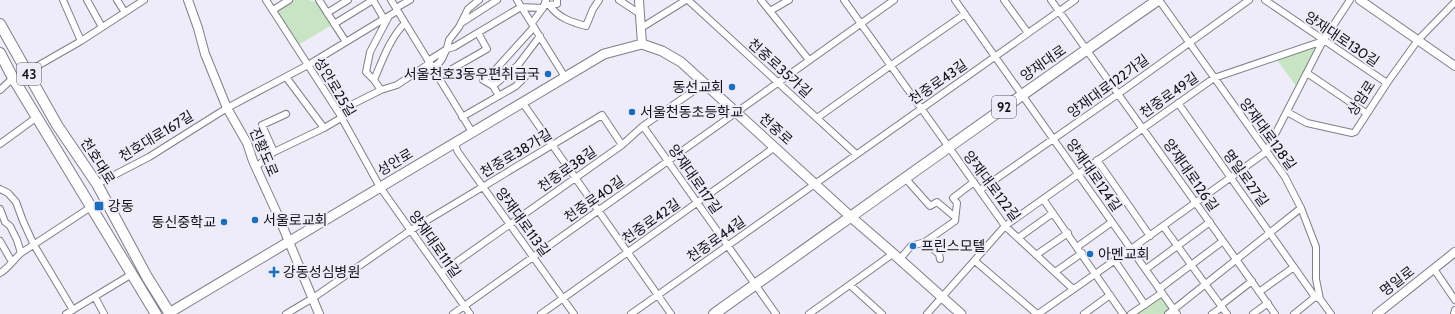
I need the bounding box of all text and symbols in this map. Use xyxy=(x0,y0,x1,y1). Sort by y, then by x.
street label: 양재대로130길 xyxy=(1301,7,1383,71)
street label: 천중로35가길 xyxy=(744,35,816,101)
street label: 양재대로 xyxy=(1017,41,1069,85)
street label: 양재대로122가길 xyxy=(1064,50,1152,122)
street label: 성안로25길 xyxy=(310,54,360,120)
street label: 천중로43길 xyxy=(905,55,971,109)
road number: 43 xyxy=(17,63,41,85)
place label: 서울천호3동우편취급국 xyxy=(404,65,540,83)
street label: 천중로49길 xyxy=(1136,68,1202,122)
marker: 서울천호3동우편취급국 xyxy=(543,69,553,79)
street label: 상암로 xyxy=(1343,77,1379,119)
place label: 동선교회 xyxy=(672,78,724,96)
marker: 동선교회 xyxy=(727,82,737,92)
street label: 양재대로128길 xyxy=(1236,94,1300,174)
road number: 92 xyxy=(992,96,1016,118)
place label: 서울천동초등학교 xyxy=(640,103,743,121)
street label: 천호대로167길 xyxy=(115,107,197,165)
marker: 서울천동초등학교 xyxy=(627,107,637,117)
street label: 천중로 xyxy=(756,109,796,149)
street label: 진황도로 xyxy=(246,125,282,179)
street label: 천중로38가길 xyxy=(477,125,555,181)
street label: 천호대로 xyxy=(77,134,119,188)
street label: 양재대로124길 xyxy=(1062,135,1126,215)
street label: 양재대로126길 xyxy=(1159,135,1223,215)
street label: 양재대로117길 xyxy=(665,141,725,217)
street label: 천중로38길 xyxy=(534,142,600,196)
street label: 성안로 xyxy=(374,144,416,180)
street label: 명일로27길 xyxy=(1219,146,1273,210)
street label: 양재대로122길 xyxy=(960,147,1024,225)
street label: 천중로40길 xyxy=(560,172,628,226)
street label: 양재대로113길 xyxy=(492,184,554,260)
street label: 천중로42길 xyxy=(618,194,684,248)
place label: 강동 xyxy=(108,197,134,215)
marker: 강동 xyxy=(93,200,105,212)
street label: 양재대로111길 xyxy=(405,207,465,281)
place label: 서울로교회 xyxy=(263,211,327,229)
street label: 천중로44길 xyxy=(683,212,749,266)
place label: 동신중학교 xyxy=(152,213,216,231)
marker: 서울로교회 xyxy=(250,215,260,225)
marker: 동신중학교 xyxy=(219,217,229,227)
place label: 프린스모텔 xyxy=(921,237,985,255)
marker: 프린스모텔 xyxy=(908,241,918,251)
place label: 아멘교회 xyxy=(1098,245,1150,263)
marker: 아멘교회 xyxy=(1085,249,1095,259)
street label: 명일로 xyxy=(1376,262,1418,300)
place label: 강동성심병원 xyxy=(283,263,360,281)
marker: 강동성심병원 xyxy=(268,266,280,278)

